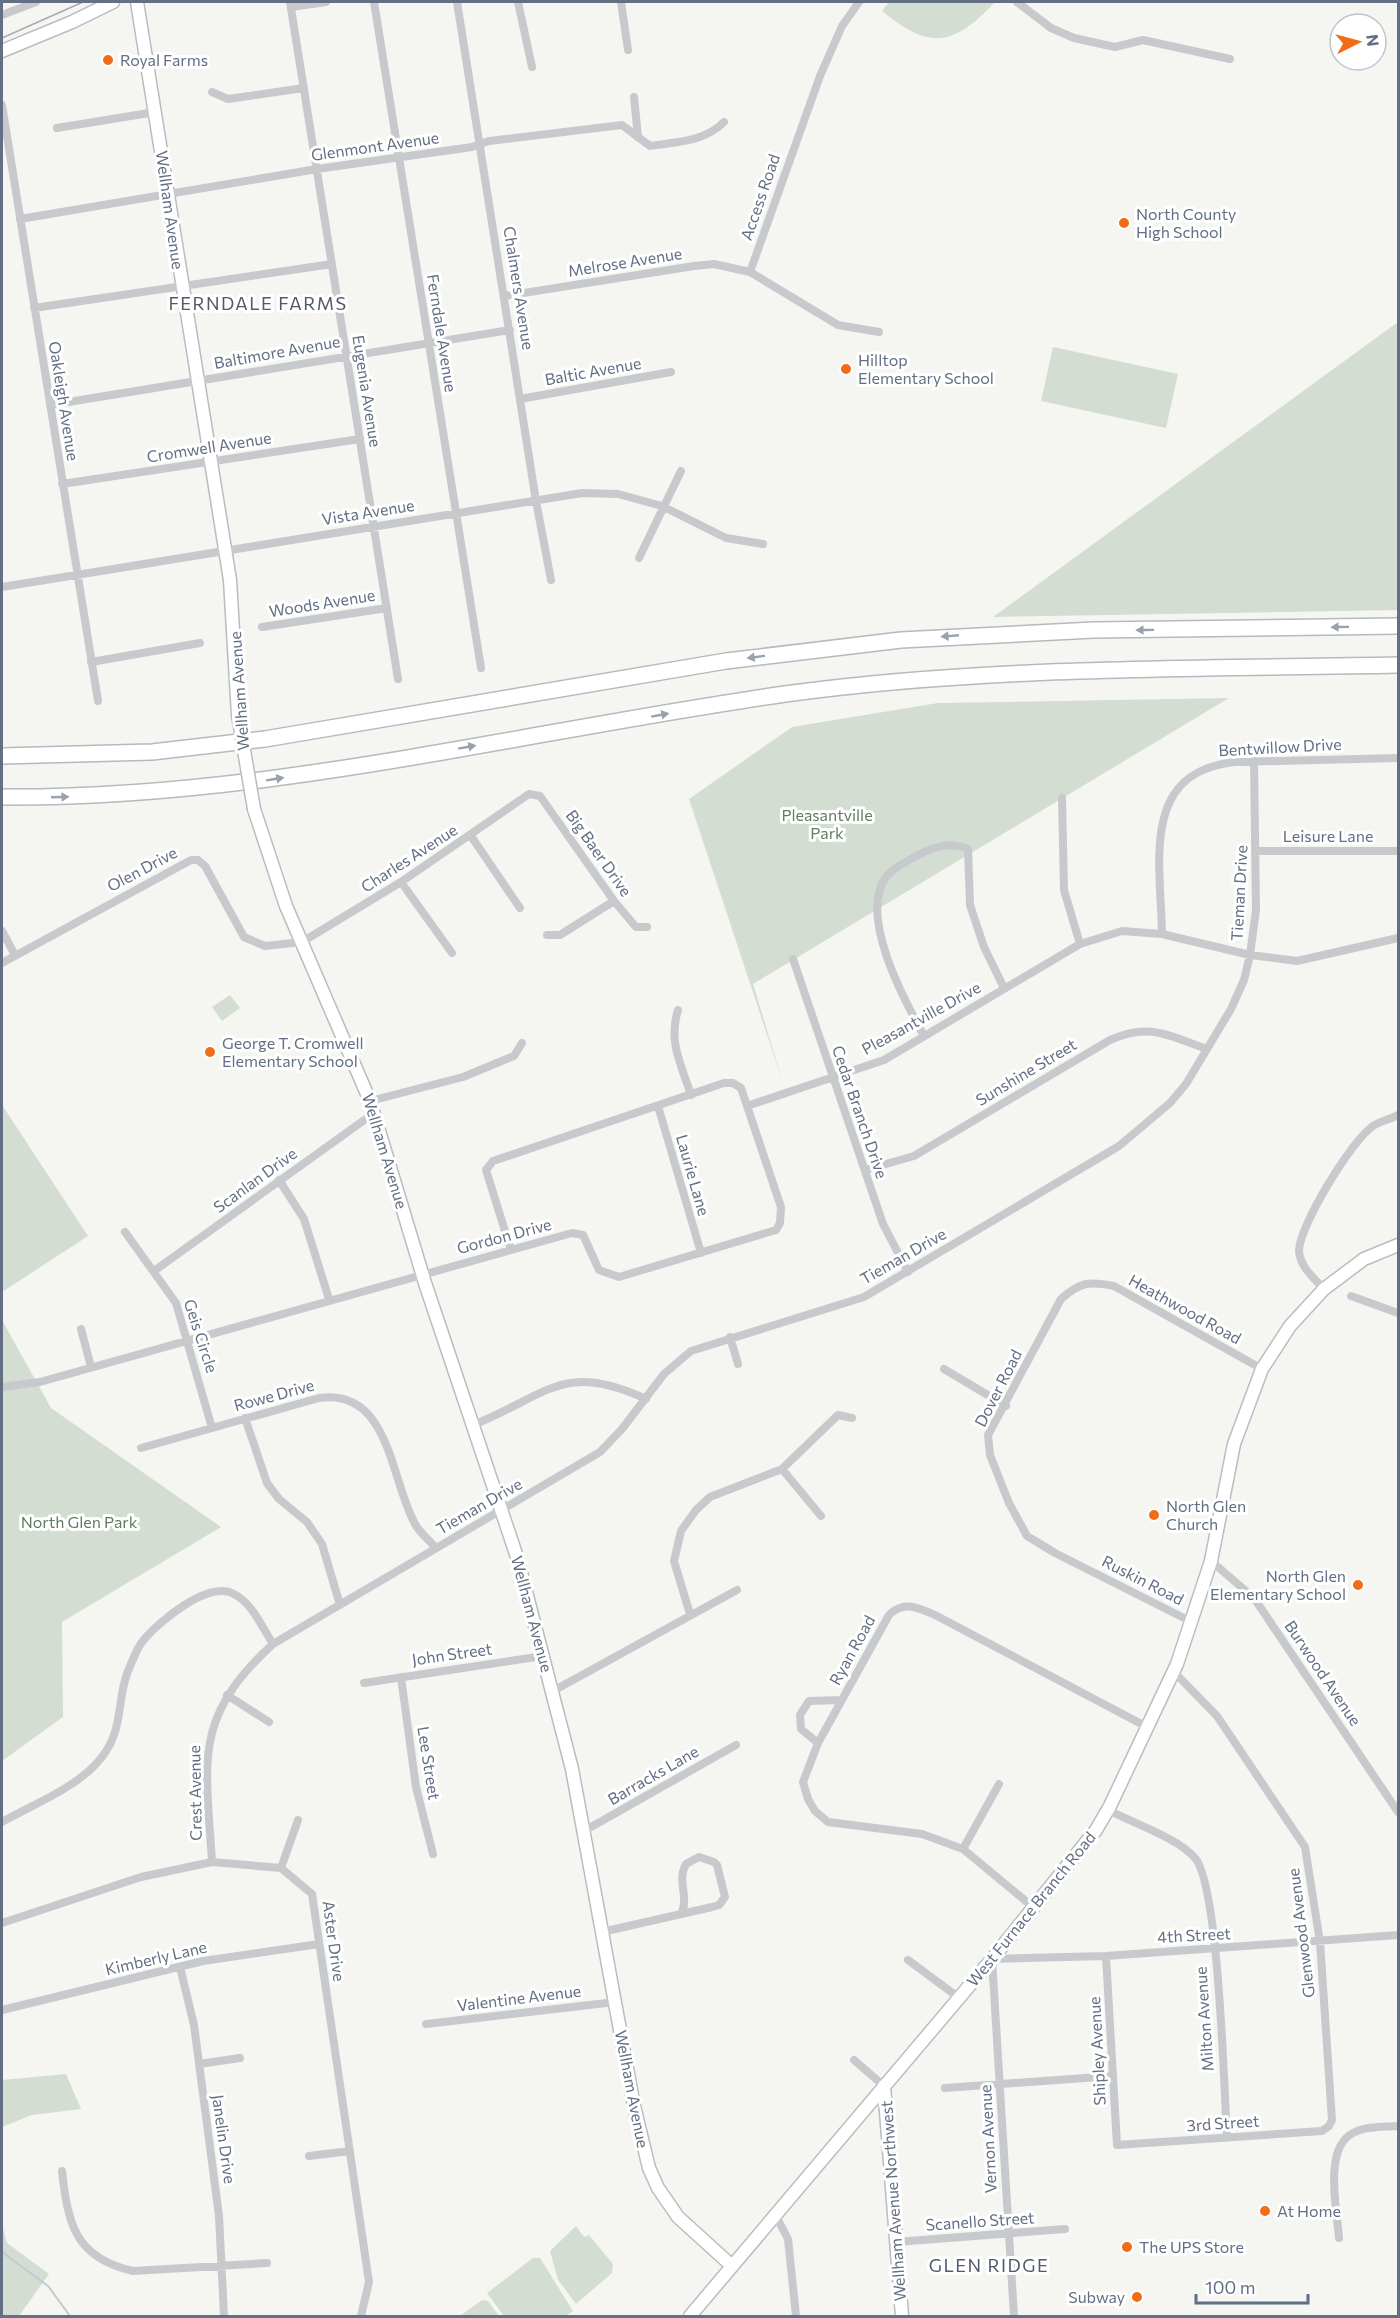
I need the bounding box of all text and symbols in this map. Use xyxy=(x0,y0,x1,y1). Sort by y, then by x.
north arrow xyxy=(1328,12,1388,72)
text: N xyxy=(1363,33,1383,47)
place label: Royal Farms xyxy=(120,50,208,69)
marker: Royal Farms xyxy=(101,53,115,67)
street label: Glenmont Avenue xyxy=(310,127,440,164)
street label: Wellham Avenue xyxy=(153,149,188,271)
street label: Access Road xyxy=(736,151,783,242)
place label: North County High School xyxy=(1136,204,1236,241)
marker: North County High School xyxy=(1117,216,1131,230)
street label: Chalmers Avenue xyxy=(500,225,539,351)
street label: Melrose Avenue xyxy=(566,243,683,280)
street label: Ferndale Avenue xyxy=(424,272,461,393)
district label: FERNDALE FARMS xyxy=(168,292,348,314)
street label: Baltimore Avenue xyxy=(212,331,342,372)
street label: Eugenia Avenue xyxy=(349,333,386,448)
street label: Oakleigh Avenue xyxy=(46,340,83,462)
place label: Hilltop Elementary School xyxy=(858,350,994,387)
street label: Baltic Avenue xyxy=(543,353,643,388)
marker: Hilltop Elementary School xyxy=(839,362,853,376)
street label: Cromwell Avenue xyxy=(145,427,273,466)
street label: Vista Avenue xyxy=(320,495,416,528)
street label: Woods Avenue xyxy=(267,585,376,620)
one-way arrow xyxy=(1331,622,1350,632)
one-way arrow xyxy=(1136,625,1155,635)
street label: Wellham Avenue xyxy=(225,631,252,751)
one-way arrow xyxy=(941,631,960,641)
one-way arrow xyxy=(747,653,766,662)
one-way arrow xyxy=(650,710,669,719)
street label: Bentwillow Drive xyxy=(1218,734,1342,759)
one-way arrow xyxy=(458,742,477,751)
one-way arrow xyxy=(266,775,285,784)
one-way arrow xyxy=(50,793,69,802)
park label: Pleasantville Park xyxy=(781,805,873,842)
street label: Big Baer Drive xyxy=(563,806,636,900)
street label: Charles Avenue xyxy=(357,819,460,896)
street label: Leisure Lane xyxy=(1283,826,1373,845)
street label: Olen Drive xyxy=(104,842,180,895)
street label: Tieman Drive xyxy=(1227,845,1251,941)
street label: Pleasantville Drive xyxy=(858,977,983,1058)
place label: George T. Cromwell Elementary School xyxy=(222,1033,364,1070)
street label: Sunshine Street xyxy=(972,1034,1080,1109)
street label: Cedar Branch Drive xyxy=(829,1043,892,1181)
marker: George T. Cromwell Elementary School xyxy=(203,1045,217,1059)
street label: Wellham Avenue xyxy=(359,1091,412,1211)
street label: Laurie Lane xyxy=(673,1132,714,1218)
street label: Scanlan Drive xyxy=(209,1143,300,1216)
street label: Gordon Drive xyxy=(455,1214,553,1257)
street label: Tieman Drive xyxy=(856,1223,949,1288)
street label: Heathwood Road xyxy=(1126,1270,1245,1347)
street label: Geis Circle xyxy=(181,1297,222,1375)
street label: Dover Road xyxy=(970,1346,1025,1430)
street label: Rowe Drive xyxy=(232,1375,316,1414)
street label: Tieman Drive xyxy=(432,1473,525,1538)
place label: North Glen Church xyxy=(1166,1496,1246,1533)
marker: North Glen Church xyxy=(1147,1508,1161,1522)
park label: North Glen Park xyxy=(21,1512,138,1531)
street label: Ruskin Road xyxy=(1099,1551,1187,1608)
street label: Wellham Avenue xyxy=(508,1554,557,1674)
place label: North Glen Elementary School xyxy=(1210,1566,1346,1603)
marker: North Glen Elementary School xyxy=(1351,1578,1365,1592)
street label: Ryan Road xyxy=(825,1612,878,1688)
street label: Burwood Avenue xyxy=(1281,1616,1366,1729)
street label: John Street xyxy=(411,1638,494,1669)
street label: Lee Street xyxy=(414,1725,445,1802)
street label: Barracks Lane xyxy=(604,1741,702,1808)
street label: Crest Avenue xyxy=(184,1745,205,1841)
street label: West Furnace Branch Road xyxy=(962,1828,1099,1990)
street label: Glenwood Avenue xyxy=(1283,1867,1318,1999)
street label: Aster Drive xyxy=(319,1899,350,1982)
street label: 4th Street xyxy=(1157,1923,1232,1946)
street label: Kimberly Lane xyxy=(103,1937,209,1978)
street label: Milton Avenue xyxy=(1190,1966,1217,2072)
street label: Valentine Avenue xyxy=(456,1980,582,2015)
street label: Shipley Avenue xyxy=(1084,1996,1109,2106)
street label: Wellham Avenue xyxy=(612,2028,653,2149)
street label: Vernon Avenue xyxy=(975,2084,1000,2194)
street label: Janelin Drive xyxy=(209,2093,240,2185)
street label: Wellham Avenue Northwest xyxy=(876,2100,909,2302)
street label: 3rd Street xyxy=(1186,2110,1260,2135)
place label: At Home xyxy=(1277,2201,1341,2220)
marker: At Home xyxy=(1258,2204,1272,2218)
street label: Scanello Street xyxy=(925,2207,1036,2234)
place label: The UPS Store xyxy=(1139,2237,1244,2256)
marker: The UPS Store xyxy=(1120,2240,1134,2254)
district label: GLEN RIDGE xyxy=(929,2254,1049,2276)
scale bar xyxy=(1196,2267,1308,2305)
text: 100 m xyxy=(1205,2276,1255,2298)
place label: Subway xyxy=(1068,2287,1125,2306)
marker: Subway xyxy=(1130,2290,1144,2304)

